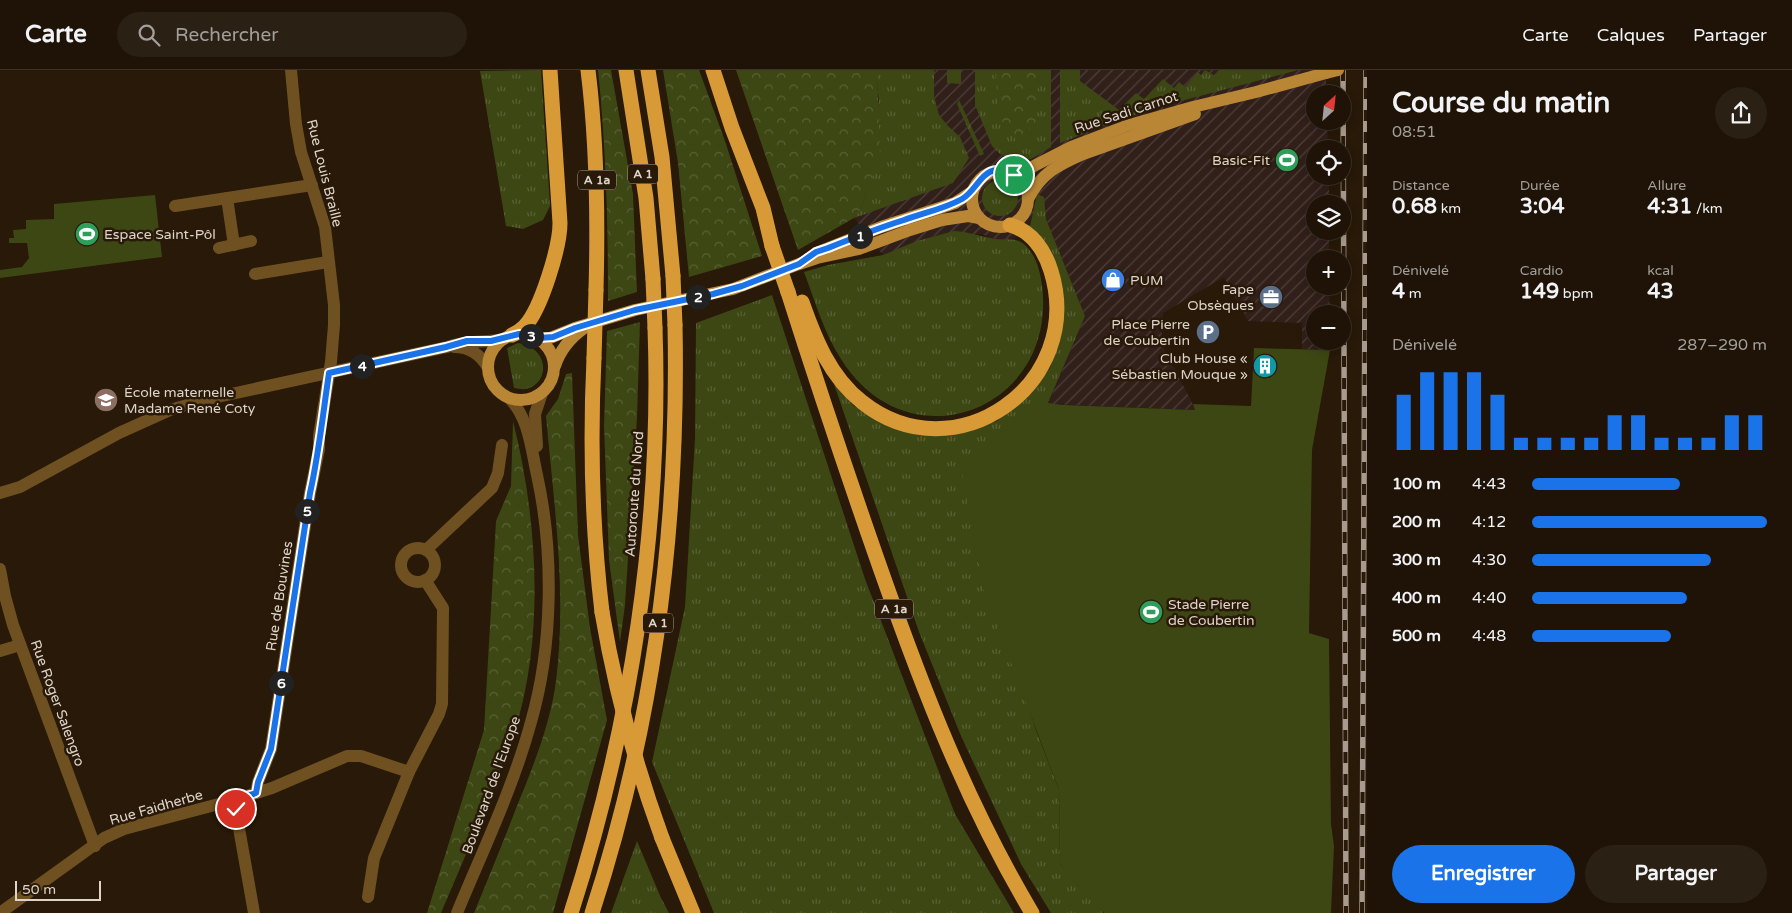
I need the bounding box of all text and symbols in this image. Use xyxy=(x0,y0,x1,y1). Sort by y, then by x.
search box xyxy=(117,12,467,57)
text: Carte xyxy=(25,20,87,49)
icon: search xyxy=(135,21,163,49)
text: Rechercher xyxy=(175,24,278,46)
text: Carte xyxy=(1522,24,1569,46)
text: Calques xyxy=(1597,24,1665,46)
text: Partager xyxy=(1693,24,1767,46)
north arrow xyxy=(1306,85,1351,130)
map controls xyxy=(1306,85,1351,350)
text: Course du matin xyxy=(1392,86,1610,120)
button: share xyxy=(1715,87,1767,139)
street label: Rue Sadi Carnot xyxy=(1072,88,1181,137)
street label: Rue Louis Braille xyxy=(303,118,346,229)
text: 08:51 xyxy=(1392,122,1436,142)
button: locate xyxy=(1306,140,1351,185)
sports icon: Basic-Fit xyxy=(1274,147,1300,173)
place label: Basic-Fit xyxy=(1212,152,1271,169)
pin xyxy=(993,154,1035,196)
icon: arrive xyxy=(1000,161,1028,189)
road number: A 1 xyxy=(628,165,658,184)
road number: A 1a xyxy=(578,170,616,190)
text: Distance xyxy=(1392,177,1450,194)
text: Durée xyxy=(1520,177,1560,194)
text: Allure xyxy=(1647,177,1686,194)
text: 0.68 xyxy=(1392,194,1437,219)
text: 3:04 xyxy=(1520,194,1565,219)
text: 4:31 xyxy=(1647,194,1692,219)
button: layers xyxy=(1306,195,1351,240)
text: km xyxy=(1437,200,1461,217)
text: /km xyxy=(1692,200,1723,217)
sports icon: Espace Saint-Pôl xyxy=(74,221,100,247)
pin: 1 xyxy=(848,224,872,248)
place label: Espace Saint-Pôl xyxy=(104,226,216,243)
text: 1 xyxy=(856,228,865,245)
button: + xyxy=(1306,250,1351,295)
text: Dénivelé xyxy=(1392,262,1449,279)
text: Cardio xyxy=(1520,262,1563,279)
text: kcal xyxy=(1647,262,1674,279)
shop icon: PUM xyxy=(1100,267,1126,293)
place label: PUM xyxy=(1130,272,1164,289)
text: 4 xyxy=(1392,279,1405,304)
text: 149 xyxy=(1520,279,1559,304)
text: 43 xyxy=(1647,279,1674,304)
place label: Fape Obsèques xyxy=(1187,281,1254,314)
pin: 2 xyxy=(686,284,710,310)
office icon: Fape Obsèques xyxy=(1258,284,1284,310)
text: m xyxy=(1405,285,1422,302)
text: bpm xyxy=(1559,285,1593,302)
text: 2 xyxy=(694,289,703,306)
button: − xyxy=(1306,305,1351,350)
place label: Place Pierre de Coubertin xyxy=(1104,316,1190,349)
parking icon: Place Pierre de Coubertin xyxy=(1195,319,1221,345)
pin: 3 xyxy=(518,324,544,348)
text: 3 xyxy=(527,328,536,345)
text: Dénivelé xyxy=(1392,335,1457,355)
text: 287–290 m xyxy=(1677,335,1767,355)
place label: Club House « Sébastien Mouque » xyxy=(1112,350,1248,383)
building icon: Club House « Sébastien Mouque » xyxy=(1252,353,1278,379)
pin: 4 xyxy=(350,354,374,378)
text: 4 xyxy=(358,358,367,375)
place label: École maternelle Madame René Coty xyxy=(124,384,256,417)
school or university icon: École maternelle Madame René Coty xyxy=(93,387,119,413)
street label: Autoroute du Nord xyxy=(622,431,647,558)
text: 100 m xyxy=(1392,474,1441,494)
text: 4:43 xyxy=(1472,474,1506,494)
pin: 5 xyxy=(294,498,320,524)
text: 5 xyxy=(303,503,312,520)
text: 200 m xyxy=(1392,512,1441,532)
text: 4:12 xyxy=(1472,512,1506,532)
street label: Rue de Bouvines xyxy=(262,540,297,652)
text: 300 m xyxy=(1392,550,1441,570)
text: 4:30 xyxy=(1472,550,1506,570)
text: 400 m xyxy=(1392,588,1441,608)
text: 4:40 xyxy=(1472,588,1506,608)
place label: Stade Pierre de Coubertin xyxy=(1168,596,1254,629)
sports icon: Stade Pierre de Coubertin xyxy=(1138,599,1164,625)
road number: A 1a xyxy=(875,600,913,618)
road number: A 1 xyxy=(643,614,673,632)
text: 500 m xyxy=(1392,626,1441,646)
text: 4:48 xyxy=(1472,626,1506,646)
street label: Rue Roger Salengro xyxy=(27,638,88,769)
pin: 6 xyxy=(268,670,294,696)
text: 6 xyxy=(277,675,286,692)
street label: Boulevard de l'Europe xyxy=(459,714,524,856)
street label: Rue Faidherbe xyxy=(108,786,205,829)
pin xyxy=(215,788,257,830)
icon: check xyxy=(222,795,250,823)
button: Enregistrer xyxy=(1392,845,1575,903)
button: Partager xyxy=(1585,845,1767,903)
scale bar xyxy=(15,878,101,901)
text: 50 m xyxy=(22,881,56,898)

